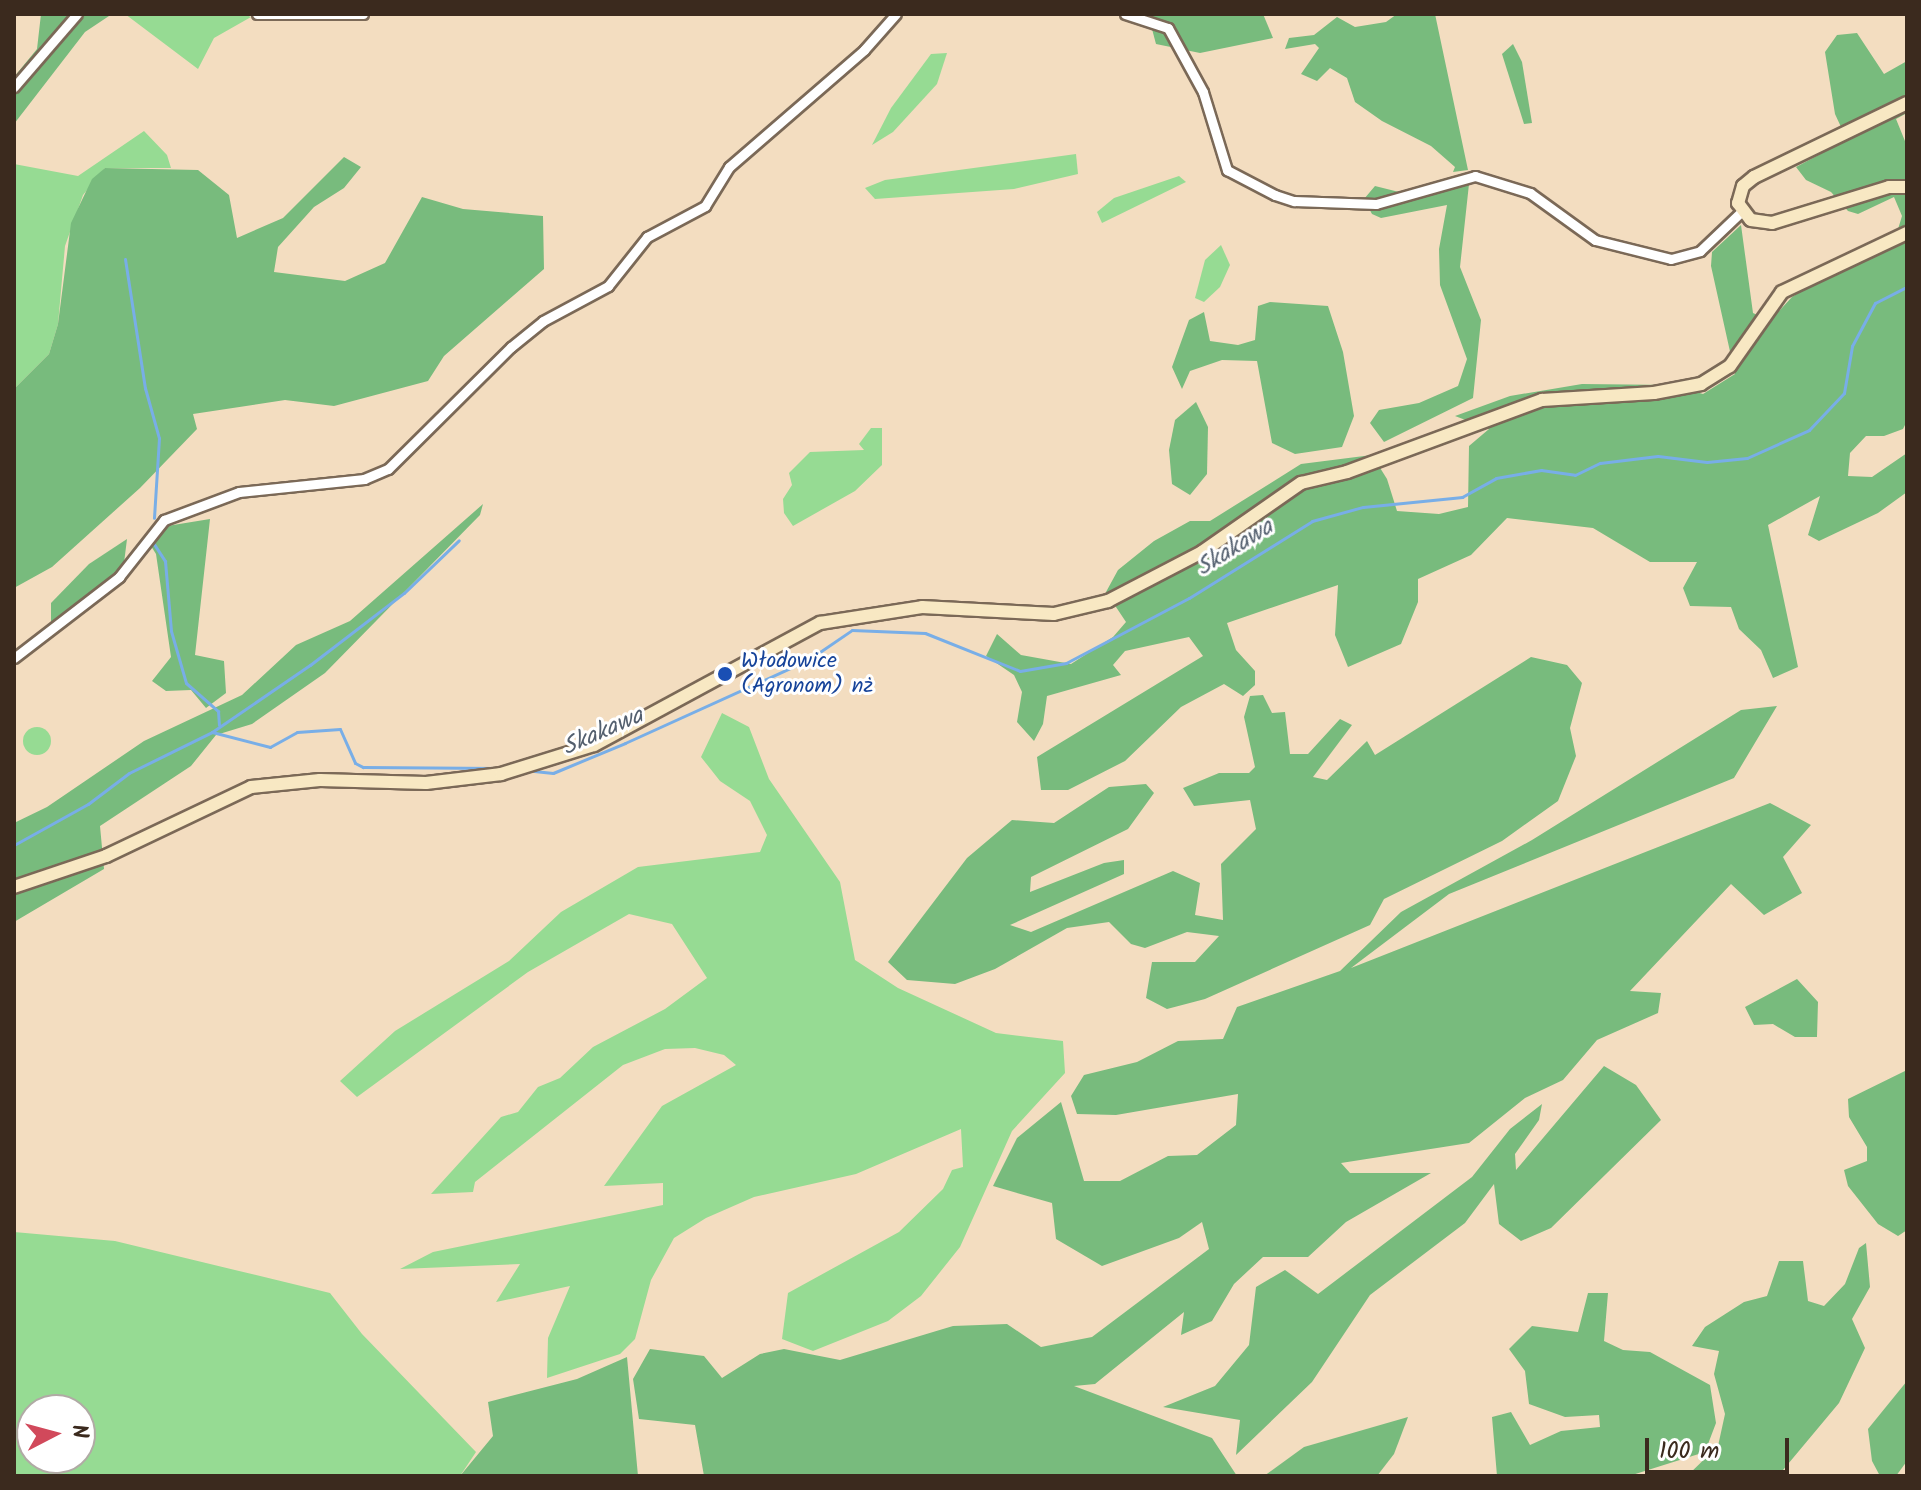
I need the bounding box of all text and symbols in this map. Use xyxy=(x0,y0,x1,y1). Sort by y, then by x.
water label: Skakawa xyxy=(1191,513,1279,583)
place label: Włodowice (Agronom) nż xyxy=(741,648,873,700)
marker: Włodowice (Agronom) nż xyxy=(716,665,734,683)
water label: Skakawa xyxy=(558,702,648,762)
north arrow xyxy=(16,1394,96,1474)
scale bar xyxy=(1649,1422,1793,1472)
text: N xyxy=(60,1423,97,1440)
text: 100 m xyxy=(1659,1432,1719,1471)

